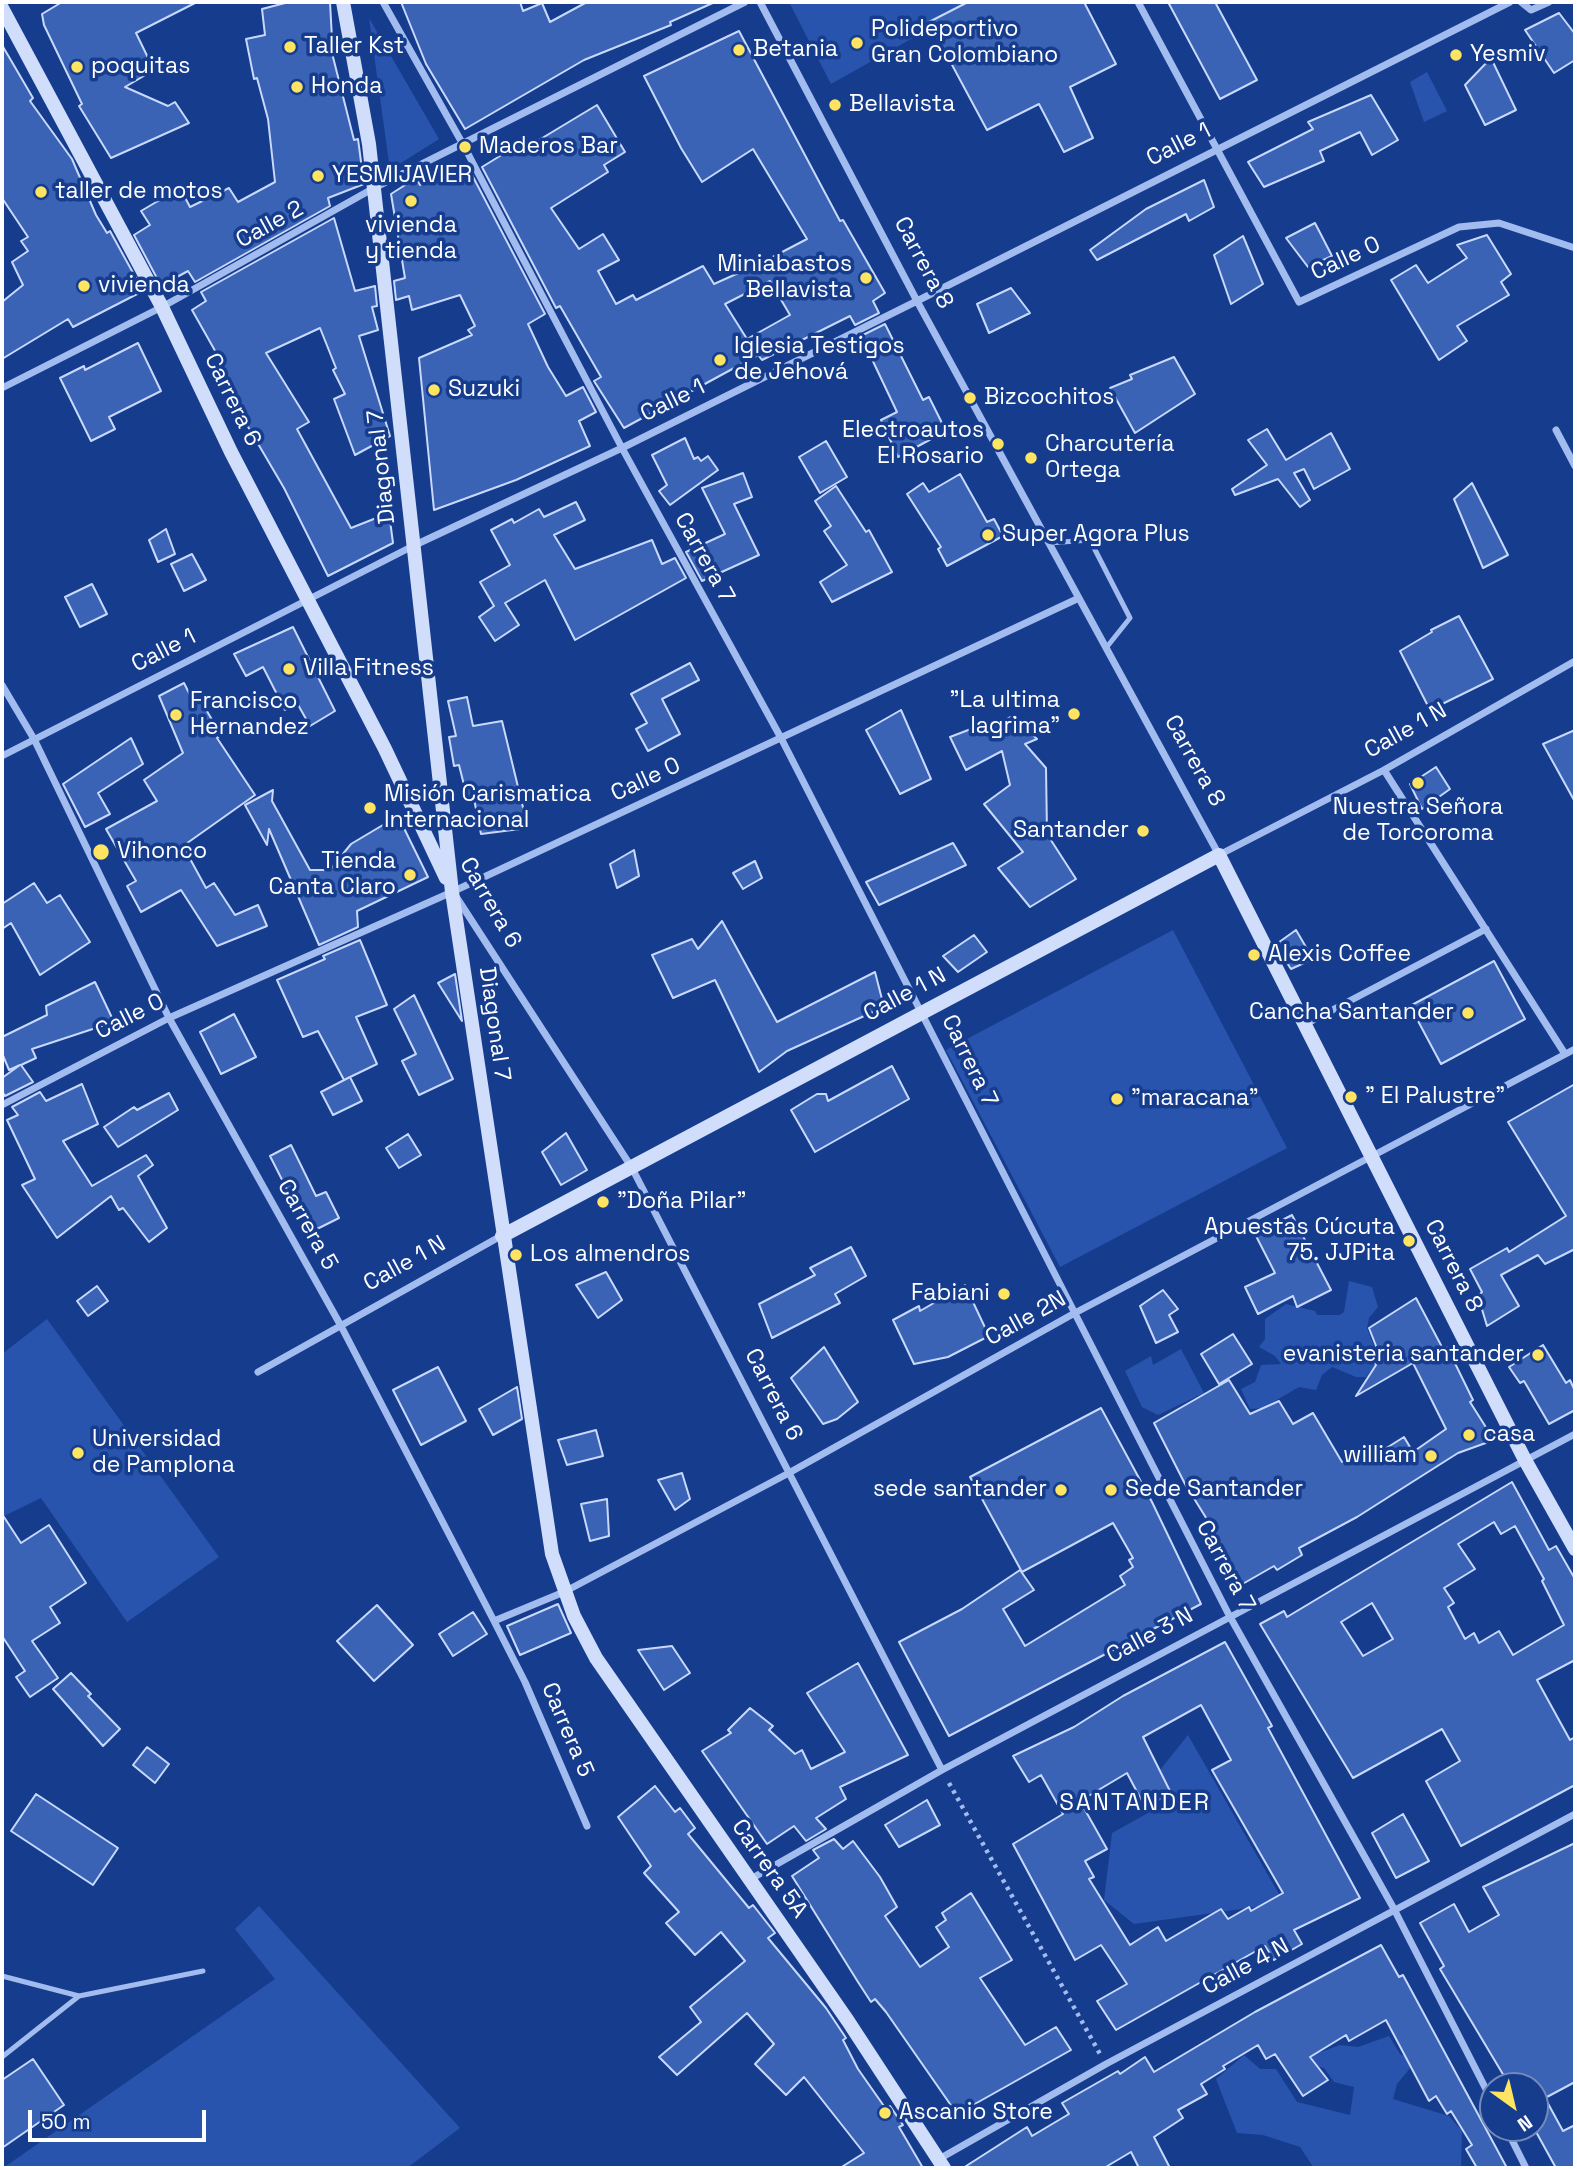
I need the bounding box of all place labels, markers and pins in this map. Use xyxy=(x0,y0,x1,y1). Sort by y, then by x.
place label: Polideportivo Gran Colombiano xyxy=(871,16,1058,70)
place label: Taller Kst xyxy=(304,33,404,61)
marker: Polideportivo Gran Colombiano xyxy=(849,35,865,51)
place label: Betania xyxy=(753,36,838,64)
marker: Taller Kst xyxy=(282,39,298,55)
place label: Yesmiv xyxy=(1470,41,1546,69)
marker: Betania xyxy=(731,42,747,58)
marker: Yesmiv xyxy=(1448,47,1464,63)
place label: poquitas xyxy=(91,53,190,81)
marker: poquitas xyxy=(69,59,85,75)
place label: Honda xyxy=(311,73,382,101)
marker: Honda xyxy=(289,79,305,95)
place label: Bellavista xyxy=(849,91,955,119)
marker: Bellavista xyxy=(827,97,843,113)
place label: Maderos Bar xyxy=(479,133,618,161)
marker: Maderos Bar xyxy=(457,139,473,155)
place label: YESMIJAVIER xyxy=(332,162,472,190)
marker: YESMIJAVIER xyxy=(310,168,326,184)
place label: taller de motos xyxy=(55,178,223,206)
marker: taller de motos xyxy=(33,184,49,200)
marker: vivienda y tienda xyxy=(403,193,419,209)
place label: vivienda y tienda xyxy=(365,212,457,266)
place label: Miniabastos Bellavista xyxy=(717,251,852,305)
marker: Miniabastos Bellavista xyxy=(858,270,874,286)
place label: vivienda xyxy=(98,272,190,300)
marker: vivienda xyxy=(76,278,92,294)
place label: Iglesia Testigos de Jehová xyxy=(734,333,905,387)
marker: Iglesia Testigos de Jehová xyxy=(712,352,728,368)
place label: Suzuki xyxy=(448,376,520,404)
marker: Suzuki xyxy=(426,382,442,398)
place label: Bizcochitos xyxy=(984,384,1114,412)
marker: Bizcochitos xyxy=(962,390,978,406)
place label: Electroautos El Rosario xyxy=(842,417,984,471)
place label: Charcutería Ortega xyxy=(1045,431,1174,485)
marker: Electroautos El Rosario xyxy=(990,436,1006,452)
marker: Charcutería Ortega xyxy=(1023,450,1039,466)
place label: Super Agora Plus xyxy=(1002,521,1190,549)
marker: Super Agora Plus xyxy=(980,527,996,543)
place label: Villa Fitness xyxy=(303,655,434,683)
marker: Villa Fitness xyxy=(281,661,297,677)
place label: "La ultima lagrima" xyxy=(950,687,1060,741)
place label: Francisco Hernandez xyxy=(190,688,309,742)
marker: "La ultima lagrima" xyxy=(1066,706,1082,722)
marker: Francisco Hernandez xyxy=(168,707,184,723)
marker: Nuestra Señora de Torcoroma xyxy=(1410,775,1426,791)
place label: Misión Carismatica Internacional xyxy=(384,781,591,835)
place label: Nuestra Señora de Torcoroma xyxy=(1333,794,1503,848)
marker: Misión Carismatica Internacional xyxy=(362,800,378,816)
place label: Santander xyxy=(1013,817,1129,845)
marker: Santander xyxy=(1135,823,1151,839)
place label: Vihonco xyxy=(117,838,207,866)
marker: Vihonco xyxy=(91,842,111,862)
place label: Tienda Canta Claro xyxy=(268,848,396,902)
marker: Tienda Canta Claro xyxy=(402,867,418,883)
place label: Alexis Coffee xyxy=(1268,941,1411,969)
marker: Alexis Coffee xyxy=(1246,947,1262,963)
place label: Cancha Santander xyxy=(1249,999,1454,1027)
marker: Cancha Santander xyxy=(1460,1005,1476,1021)
place label: " El Palustre" xyxy=(1365,1083,1505,1111)
place label: "maracana" xyxy=(1131,1085,1258,1113)
marker: " El Palustre" xyxy=(1343,1089,1359,1105)
marker: "maracana" xyxy=(1109,1091,1125,1107)
place label: "Doña Pilar" xyxy=(617,1188,746,1216)
marker: "Doña Pilar" xyxy=(595,1194,611,1210)
place label: Apuestas Cúcuta 75. JJPita xyxy=(1204,1214,1395,1268)
marker: Apuestas Cúcuta 75. JJPita xyxy=(1401,1233,1417,1249)
place label: Los almendros xyxy=(530,1241,690,1269)
marker: Los almendros xyxy=(508,1247,524,1263)
place label: Fabiani xyxy=(911,1280,990,1308)
marker: Fabiani xyxy=(996,1286,1012,1302)
place label: evanisteria santander xyxy=(1283,1341,1524,1369)
marker: evanisteria santander xyxy=(1530,1347,1546,1363)
place label: casa xyxy=(1483,1421,1535,1449)
place label: Universidad de Pamplona xyxy=(92,1426,235,1480)
marker: casa xyxy=(1461,1427,1477,1443)
place label: william xyxy=(1343,1442,1417,1470)
marker: Universidad de Pamplona xyxy=(70,1445,86,1461)
marker: william xyxy=(1423,1448,1439,1464)
place label: sede santander xyxy=(873,1476,1047,1504)
place label: Sede Santander xyxy=(1125,1476,1303,1504)
marker: sede santander xyxy=(1053,1482,1069,1498)
marker: Sede Santander xyxy=(1103,1482,1119,1498)
place label: Ascanio Store xyxy=(899,2099,1053,2127)
marker: Ascanio Store xyxy=(877,2105,893,2121)

